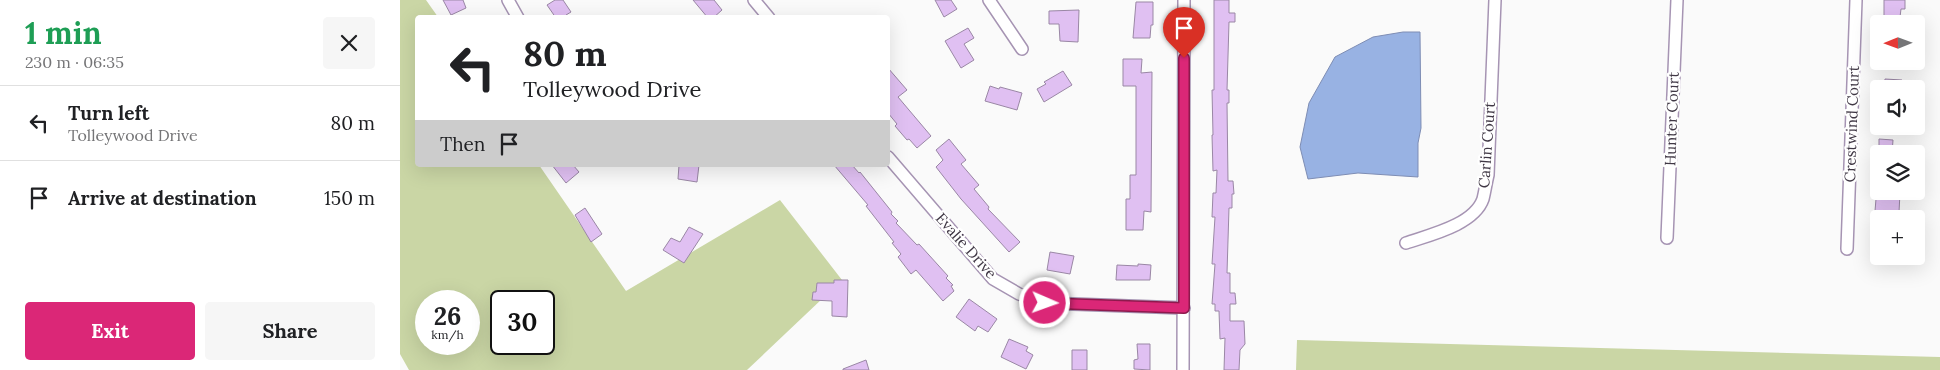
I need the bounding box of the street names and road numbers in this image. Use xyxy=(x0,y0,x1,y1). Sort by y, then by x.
street label: Crestwind Court xyxy=(1840,65,1863,183)
street label: Hunter Court xyxy=(1660,71,1683,166)
street label: Carlin Court xyxy=(1474,101,1499,189)
street label: Evalie Drive xyxy=(932,209,1001,283)

